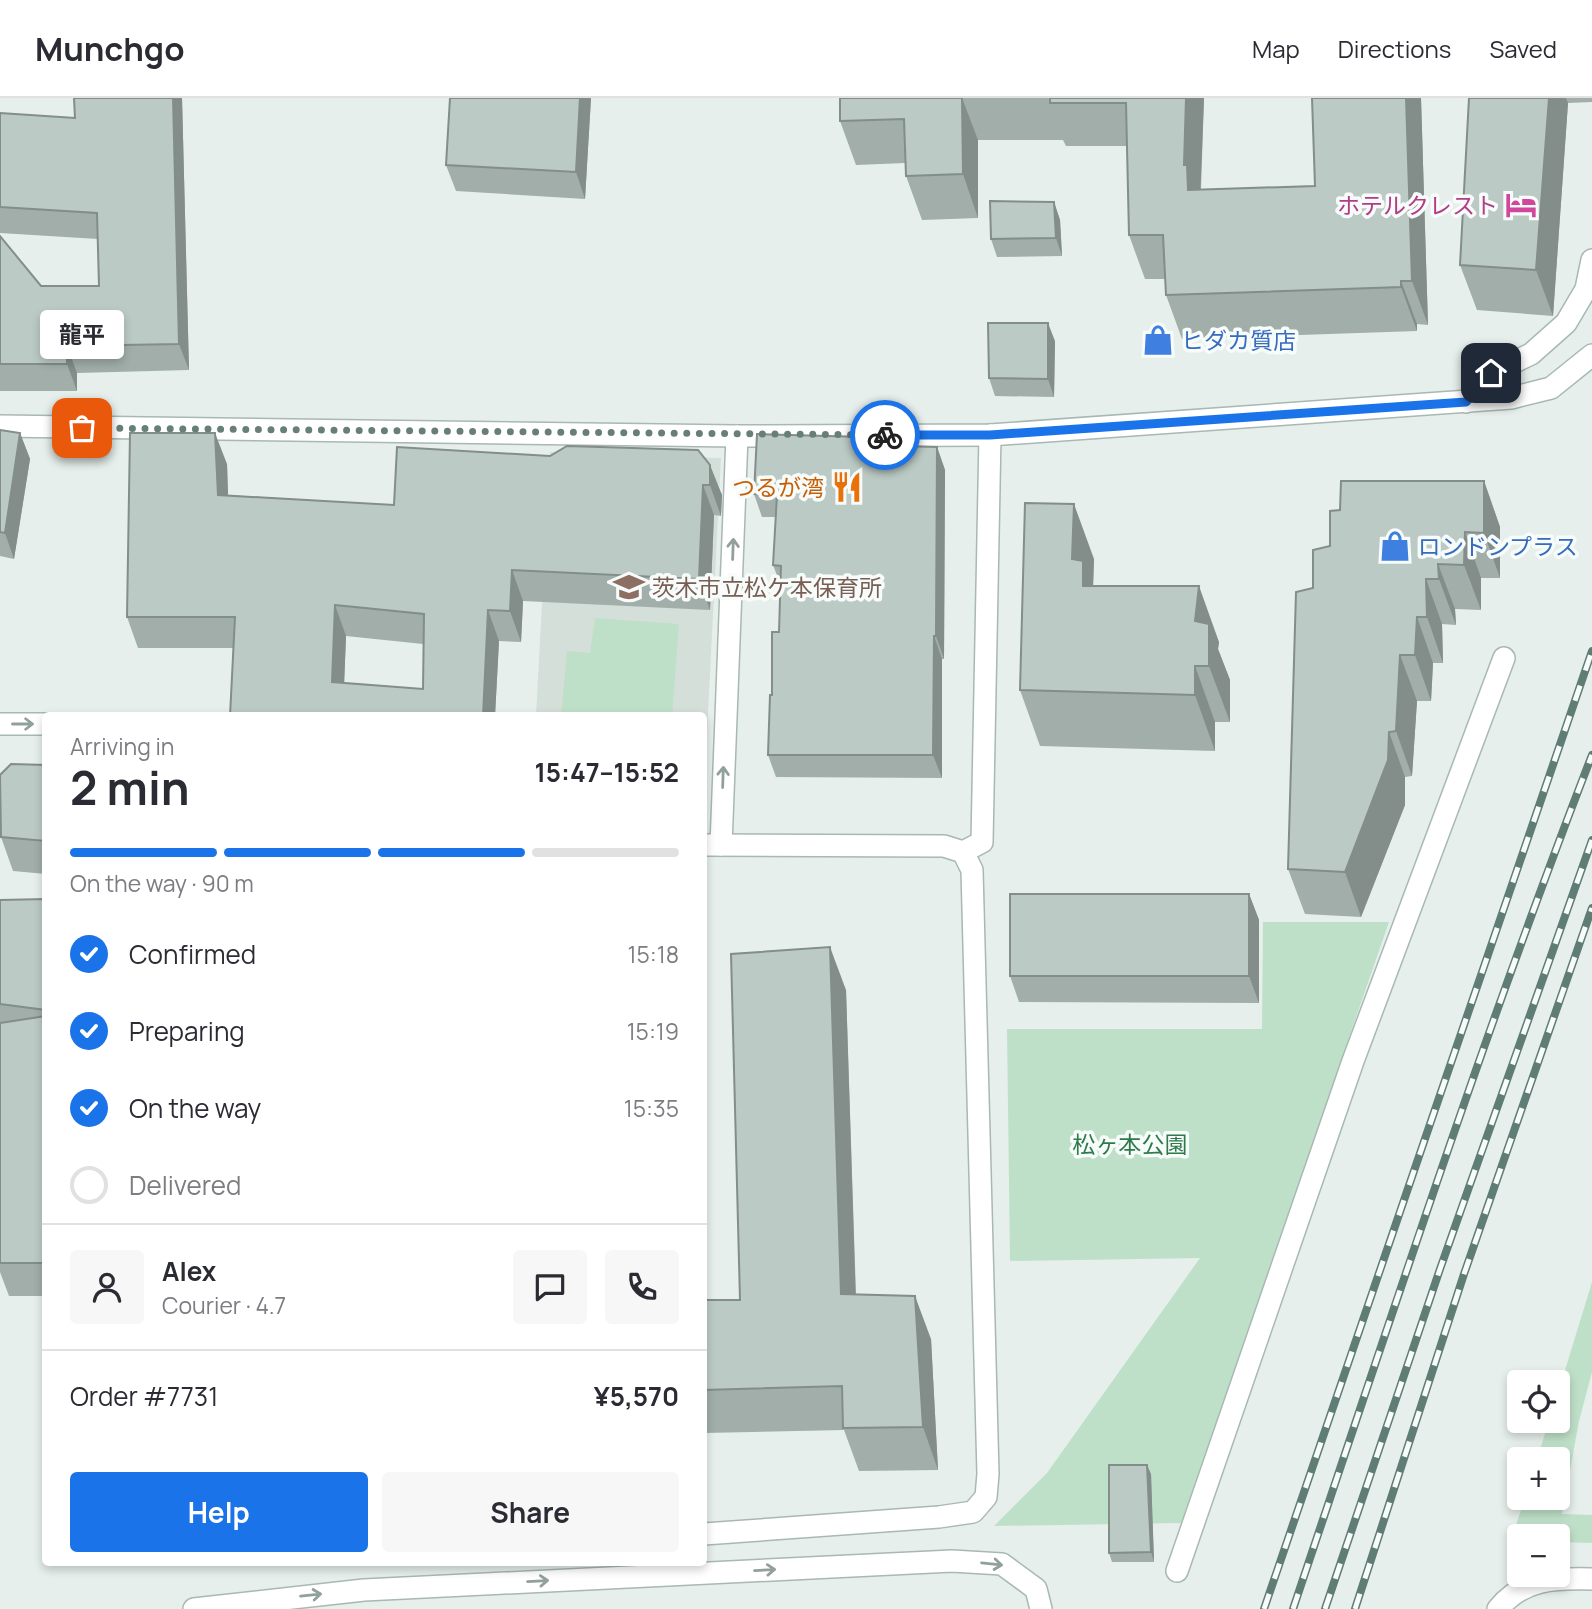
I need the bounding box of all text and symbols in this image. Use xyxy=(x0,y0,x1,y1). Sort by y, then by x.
text: Munchgo xyxy=(35,26,185,71)
text: Map xyxy=(1252,32,1300,65)
text: Directions xyxy=(1338,32,1451,65)
text: Saved xyxy=(1489,32,1557,65)
hotel icon: ホテルクレスト xyxy=(1504,188,1538,222)
place label: ホテルクレスト xyxy=(1337,189,1498,221)
callout: 龍平 xyxy=(40,309,124,358)
text: 龍平 xyxy=(59,318,105,350)
shop icon: ヒダカ質店 xyxy=(1141,323,1175,357)
place label: ヒダカ質店 xyxy=(1181,324,1296,356)
pin xyxy=(1461,343,1521,403)
icon: home xyxy=(1472,354,1510,392)
pin xyxy=(52,398,112,458)
courier xyxy=(850,400,920,470)
icon: bag xyxy=(63,409,101,447)
icon: bike xyxy=(866,416,904,454)
restaurant icon: つるが湾 xyxy=(830,470,864,504)
place label: つるが湾 xyxy=(732,471,824,503)
shop icon: ロンドンプラス xyxy=(1378,529,1412,563)
place label: ロンドンプラス xyxy=(1418,530,1578,562)
one-way arrow xyxy=(726,538,739,561)
school or university icon: 茨木市立松ケ本保育所 xyxy=(612,570,646,604)
place label: 茨木市立松ケ本保育所 xyxy=(652,571,882,603)
one-way arrow xyxy=(11,717,34,731)
text: Arriving in xyxy=(70,730,175,762)
text: 15:47–15:52 xyxy=(534,754,679,790)
text: 2 min xyxy=(70,756,190,819)
one-way arrow xyxy=(717,765,730,788)
text: On the way · 90 m xyxy=(70,867,254,899)
icon: check xyxy=(70,935,108,973)
text: Confirmed xyxy=(129,936,256,972)
text: 15:18 xyxy=(628,938,679,970)
icon: check xyxy=(70,1012,108,1050)
text: Preparing xyxy=(129,1013,245,1049)
text: 15:19 xyxy=(627,1015,679,1047)
icon: check xyxy=(70,1089,108,1127)
text: On the way xyxy=(129,1090,261,1126)
text: 15:35 xyxy=(624,1092,679,1124)
park label: 松ヶ本公園 xyxy=(1073,1128,1188,1160)
text: Delivered xyxy=(129,1167,241,1203)
button: person xyxy=(70,1250,144,1324)
button: chat xyxy=(513,1250,587,1324)
button: phone xyxy=(605,1250,679,1324)
text: Alex xyxy=(162,1253,216,1289)
text: Courier · 4.7 xyxy=(162,1289,286,1321)
map controls xyxy=(1507,1370,1570,1587)
button: locate xyxy=(1507,1370,1570,1433)
text: Order #7731 xyxy=(70,1378,218,1414)
text: ¥5,570 xyxy=(594,1378,679,1414)
button: + xyxy=(1507,1447,1570,1510)
button: Help xyxy=(70,1472,368,1552)
button: Share xyxy=(382,1472,679,1552)
button: − xyxy=(1507,1524,1570,1587)
one-way arrow xyxy=(980,1558,1003,1571)
one-way arrow xyxy=(753,1564,776,1577)
one-way arrow xyxy=(526,1575,549,1588)
one-way arrow xyxy=(299,1588,321,1601)

